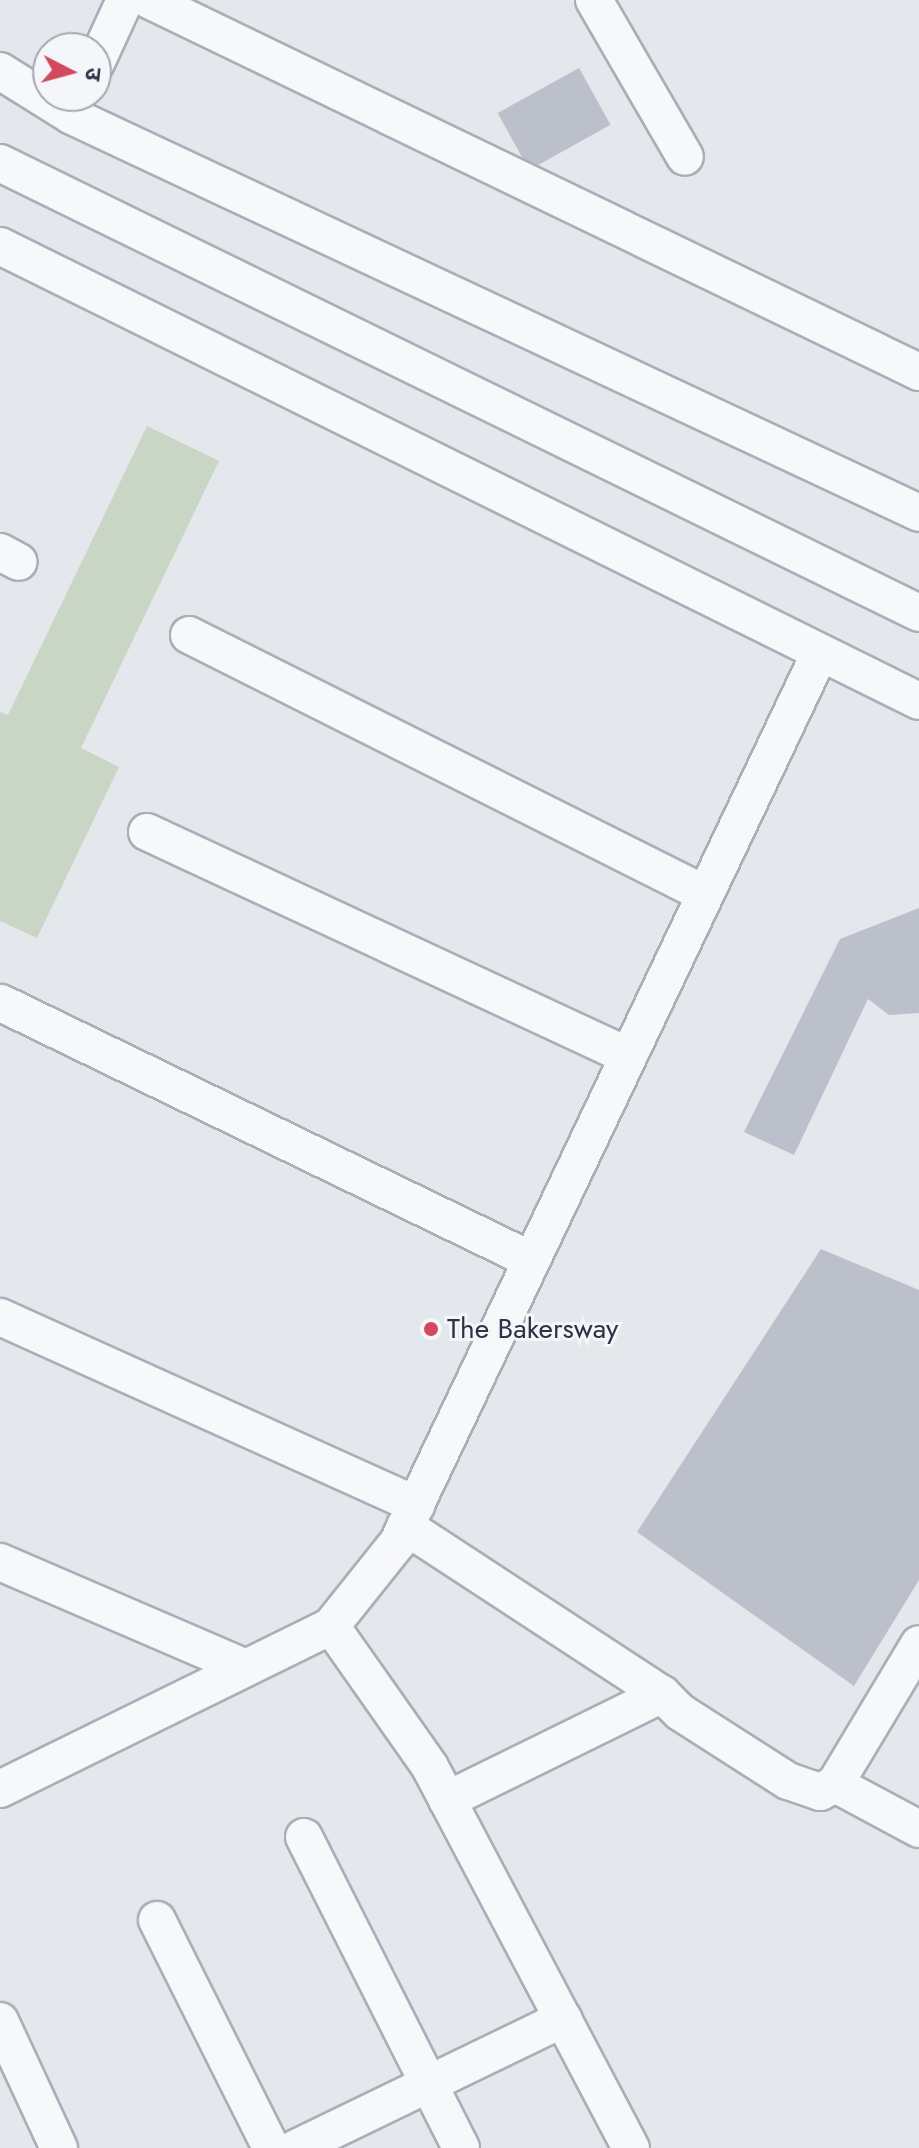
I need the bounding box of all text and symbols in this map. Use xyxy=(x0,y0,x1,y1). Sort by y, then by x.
north arrow xyxy=(32,32,112,112)
text: उ xyxy=(77,66,110,82)
place label: The Bakersway xyxy=(447,1312,618,1346)
marker: The Bakersway xyxy=(422,1320,440,1338)

